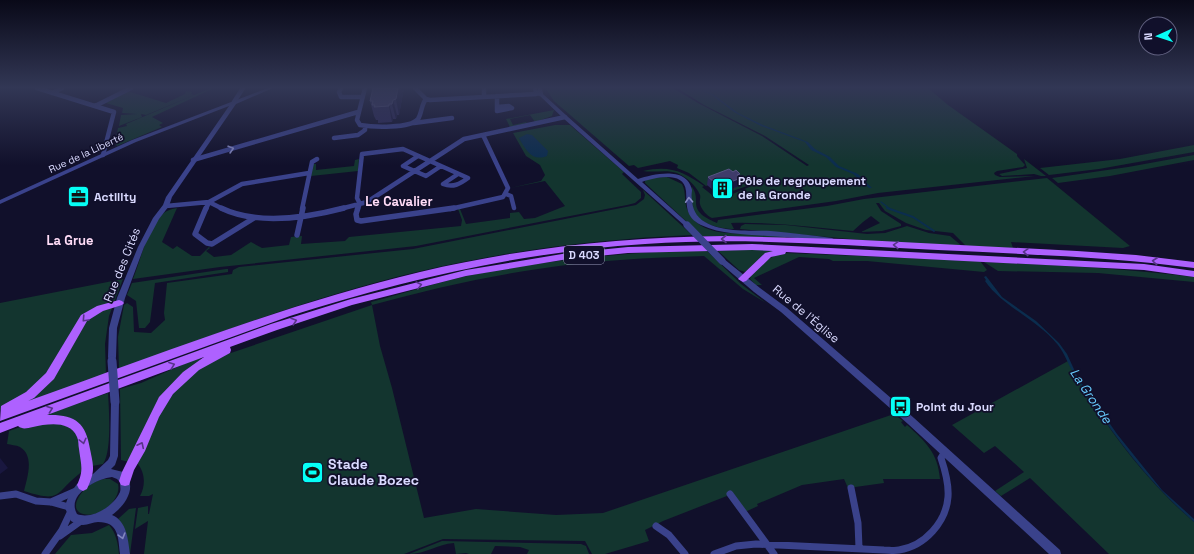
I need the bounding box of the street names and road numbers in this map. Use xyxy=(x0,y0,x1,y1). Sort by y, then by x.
street label: Rue de la Liberté xyxy=(47,130,126,176)
street label: Rue des Cités xyxy=(100,226,144,304)
road number: D 403 xyxy=(564,246,604,264)
street label: Rue de l'Église xyxy=(769,281,843,347)

